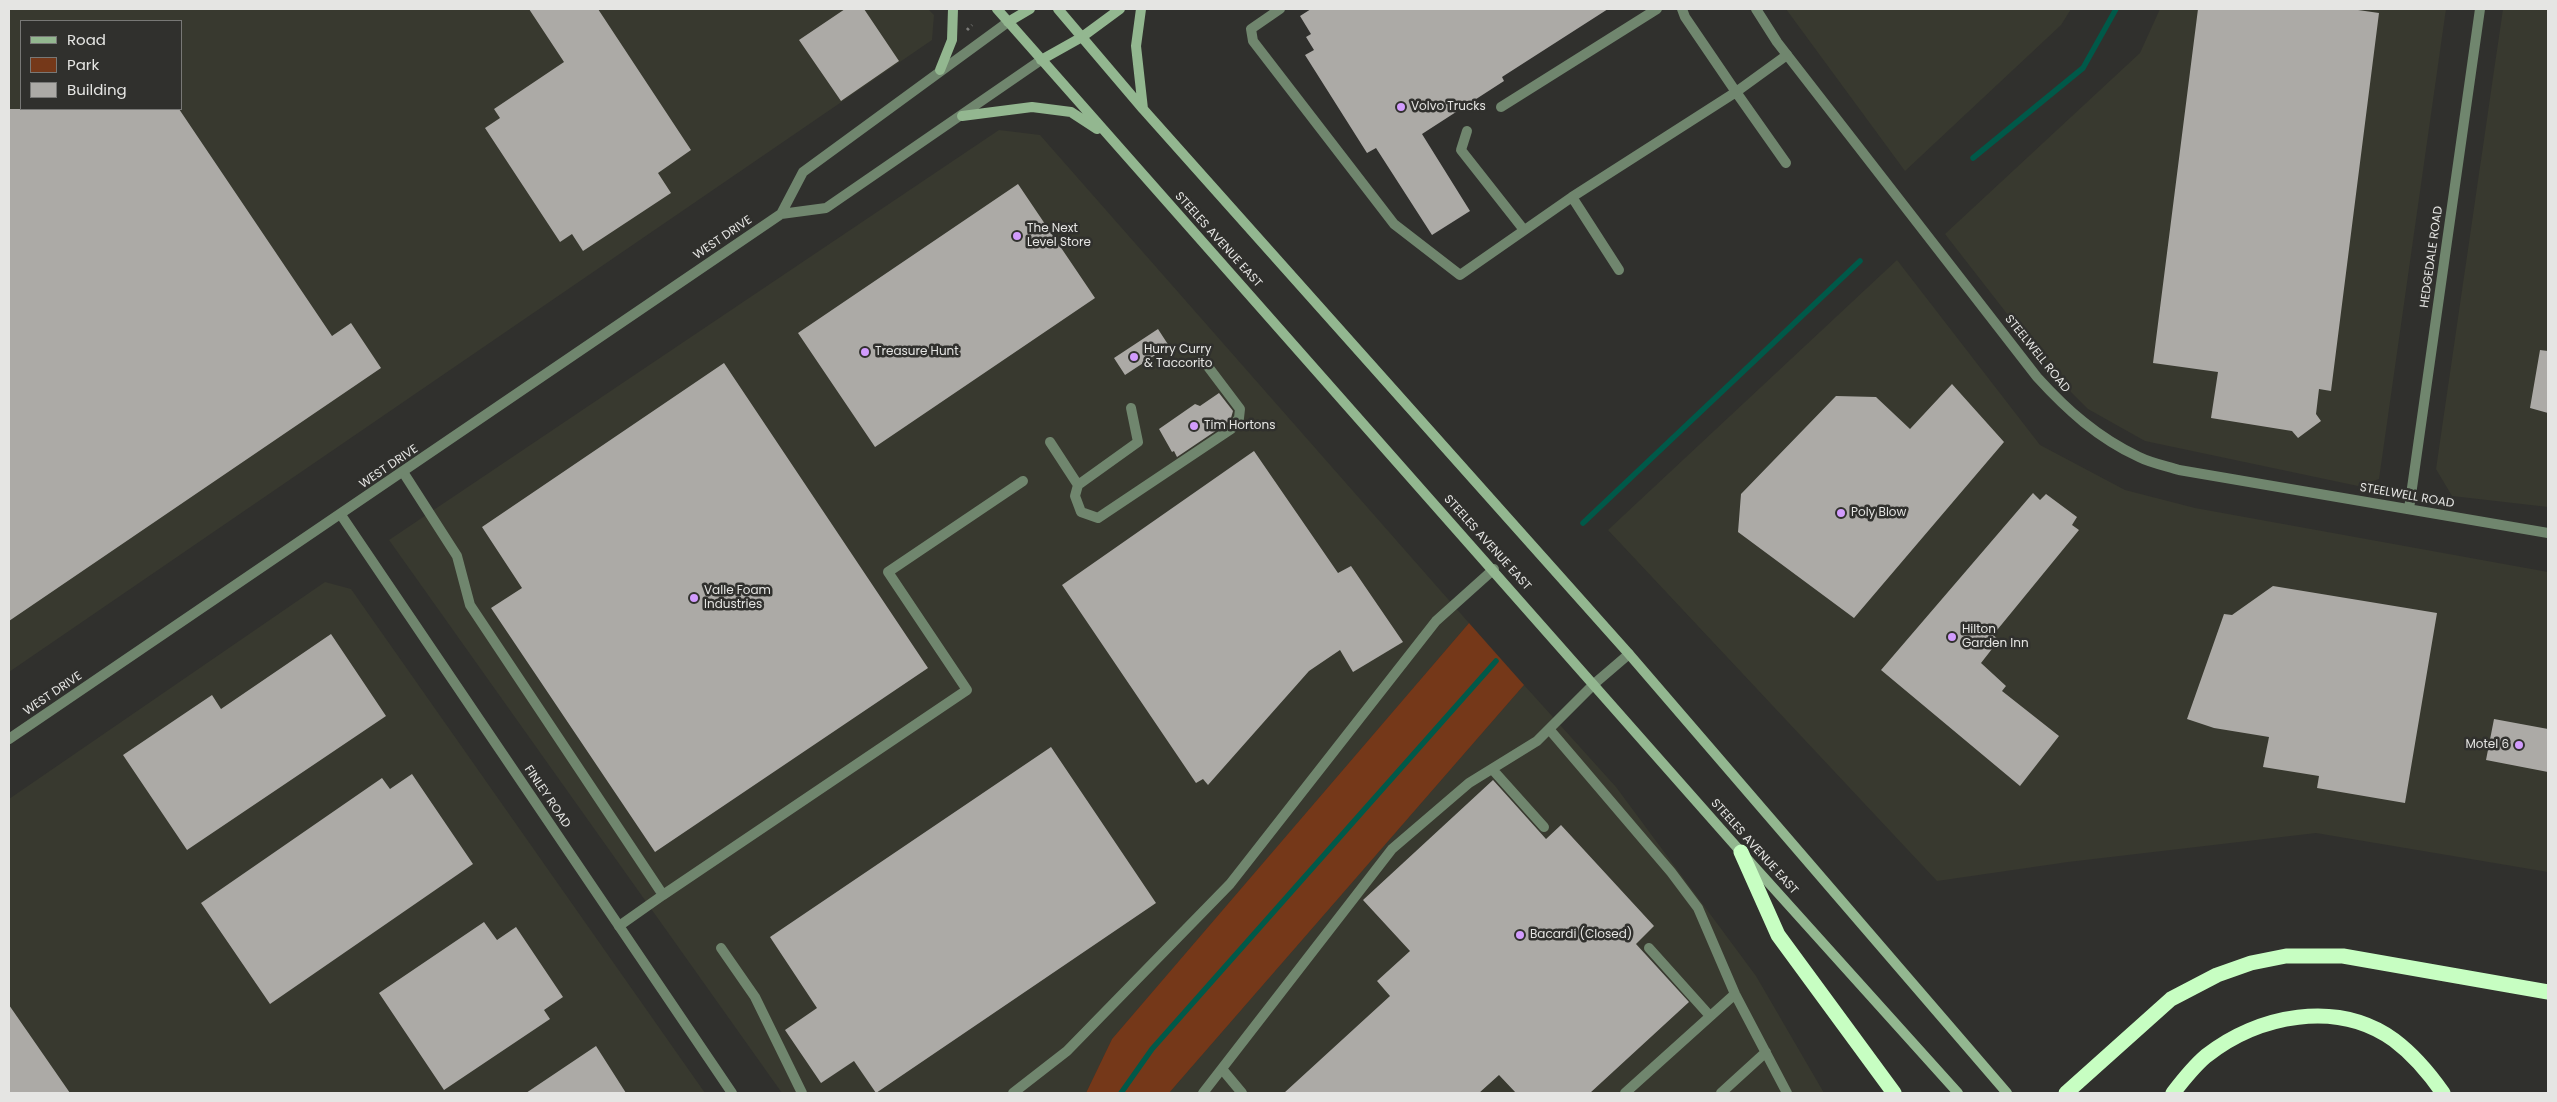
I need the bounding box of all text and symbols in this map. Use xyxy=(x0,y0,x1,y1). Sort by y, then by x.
legend xyxy=(20,20,182,110)
text: Road xyxy=(67,29,106,50)
text: Park xyxy=(67,54,99,75)
text: Building xyxy=(67,79,127,100)
place label: Volvo Trucks xyxy=(1411,100,1486,114)
marker: Volvo Trucks xyxy=(1395,101,1407,113)
street label: STEELES AVENUE EAST xyxy=(1171,189,1265,291)
street label: HEDGEDALE ROAD xyxy=(2418,205,2446,309)
street label: WEST DRIVE xyxy=(691,213,755,263)
place label: The Next Level Store xyxy=(1027,222,1091,250)
marker: The Next Level Store xyxy=(1011,230,1023,242)
street label: STEELWELL ROAD xyxy=(2001,312,2073,396)
place label: Hurry Curry & Taccorito xyxy=(1144,343,1212,371)
place label: Treasure Hunt xyxy=(875,345,959,359)
marker: Treasure Hunt xyxy=(859,346,871,358)
marker: Hurry Curry & Taccorito xyxy=(1128,351,1140,363)
place label: Tim Hortons xyxy=(1204,419,1275,433)
marker: Tim Hortons xyxy=(1188,420,1200,432)
street label: WEST DRIVE xyxy=(357,442,421,492)
street label: STEELWELL ROAD xyxy=(2359,481,2455,511)
street label: STEELES AVENUE EAST xyxy=(1440,492,1534,594)
place label: Poly Blow xyxy=(1851,506,1906,520)
marker: Poly Blow xyxy=(1835,507,1847,519)
place label: Valle Foam Industries xyxy=(704,584,771,612)
marker: Valle Foam Industries xyxy=(688,592,700,604)
place label: Hilton Garden Inn xyxy=(1962,623,2029,651)
marker: Hilton Garden Inn xyxy=(1946,631,1958,643)
street label: WEST DRIVE xyxy=(21,669,85,719)
place label: Motel 6 xyxy=(2465,738,2509,752)
marker: Motel 6 xyxy=(2513,739,2525,751)
street label: FINLEY ROAD xyxy=(521,763,573,831)
street label: STEELES AVENUE EAST xyxy=(1707,796,1801,898)
place label: Bacardi (Closed) xyxy=(1530,928,1632,942)
marker: Bacardi (Closed) xyxy=(1514,929,1526,941)

